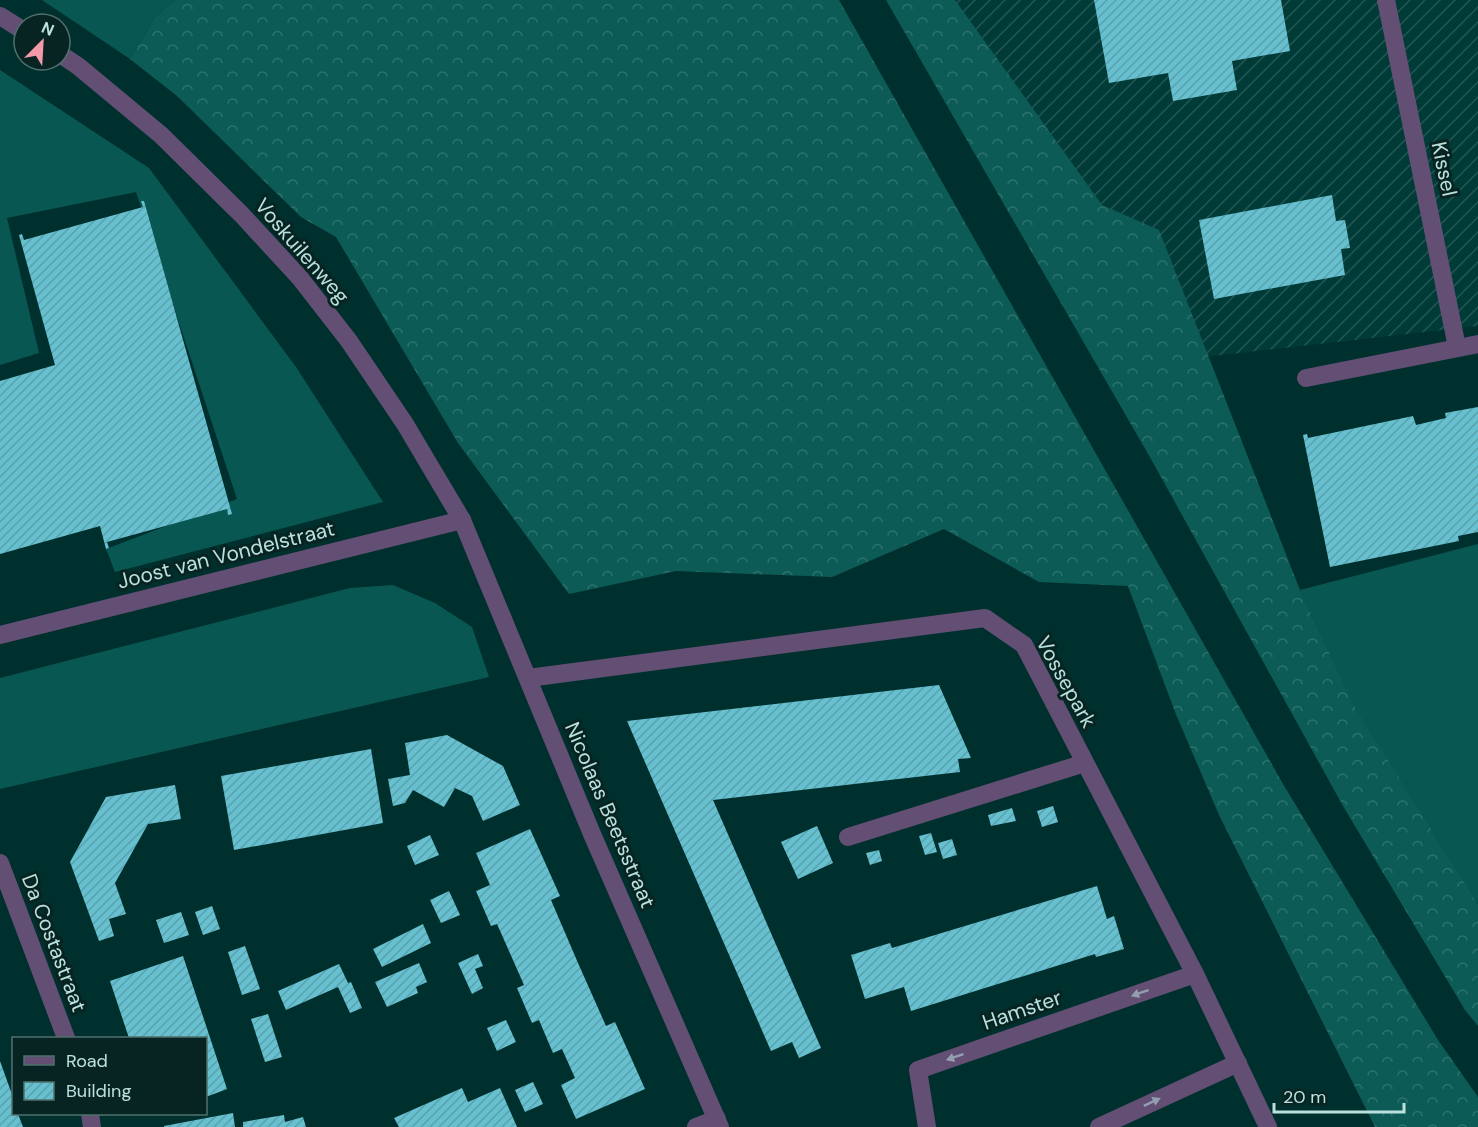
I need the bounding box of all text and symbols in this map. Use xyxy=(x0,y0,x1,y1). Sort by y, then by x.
north arrow xyxy=(12,12,72,72)
text: N xyxy=(38,17,57,41)
street label: Kissel xyxy=(1425,139,1463,199)
street label: Voskuilenweg xyxy=(248,192,356,310)
street label: Joost van Vondelstraat xyxy=(115,514,337,596)
street label: Vossepark xyxy=(1029,631,1103,733)
street label: Nicolaas Beetsstraat xyxy=(558,718,662,912)
street label: Da Costastraat xyxy=(15,870,93,1016)
street label: Hamster xyxy=(979,983,1066,1037)
one-way arrow xyxy=(1130,988,1148,998)
legend xyxy=(12,1037,207,1115)
text: Road xyxy=(66,1049,108,1073)
one-way arrow xyxy=(946,1053,964,1063)
scale bar xyxy=(1274,1076,1404,1114)
text: Building xyxy=(66,1079,131,1103)
text: 20 m xyxy=(1283,1085,1326,1109)
one-way arrow xyxy=(1144,1098,1161,1107)

